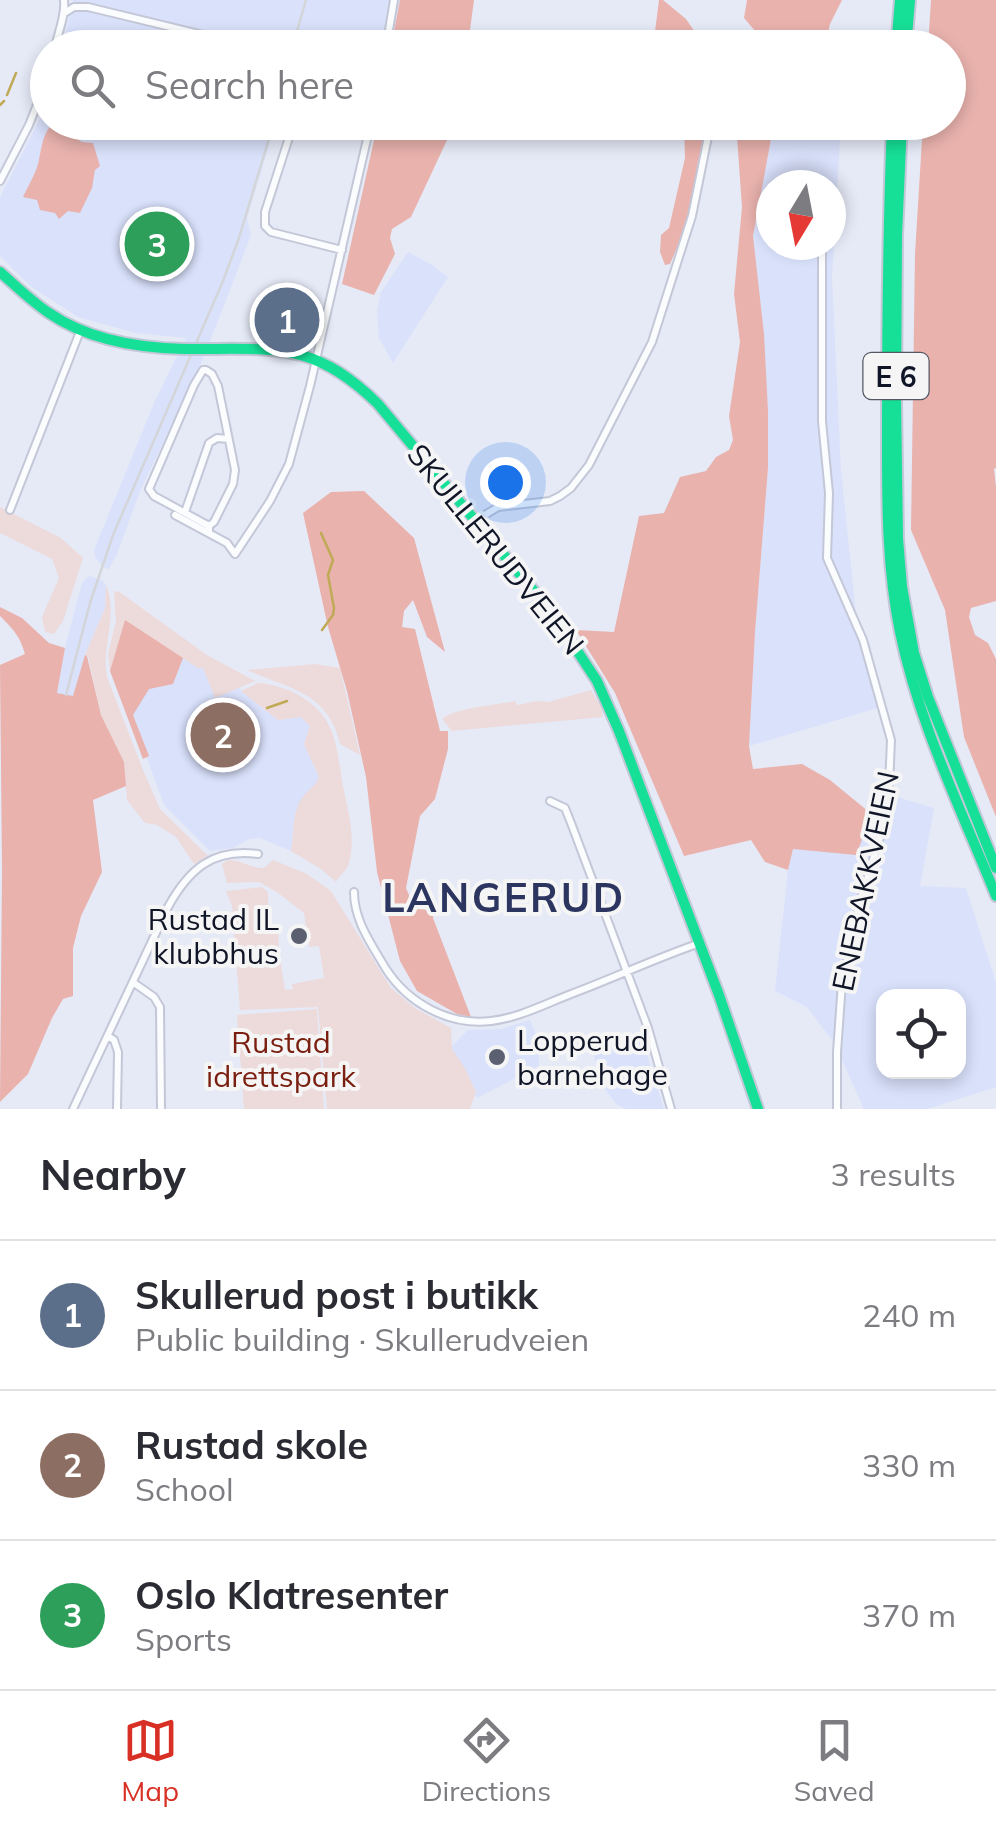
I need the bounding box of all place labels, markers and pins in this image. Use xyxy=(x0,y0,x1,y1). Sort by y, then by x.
pin: 3 xyxy=(124,206,190,282)
pin: 1 xyxy=(254,282,320,358)
pin: 2 xyxy=(190,698,256,772)
place label: Rustad IL klubbhus xyxy=(148,900,279,972)
marker: Rustad IL klubbhus xyxy=(288,925,310,947)
place label: Lopperud barnehage xyxy=(517,1021,668,1093)
marker: Lopperud barnehage xyxy=(486,1046,508,1068)

